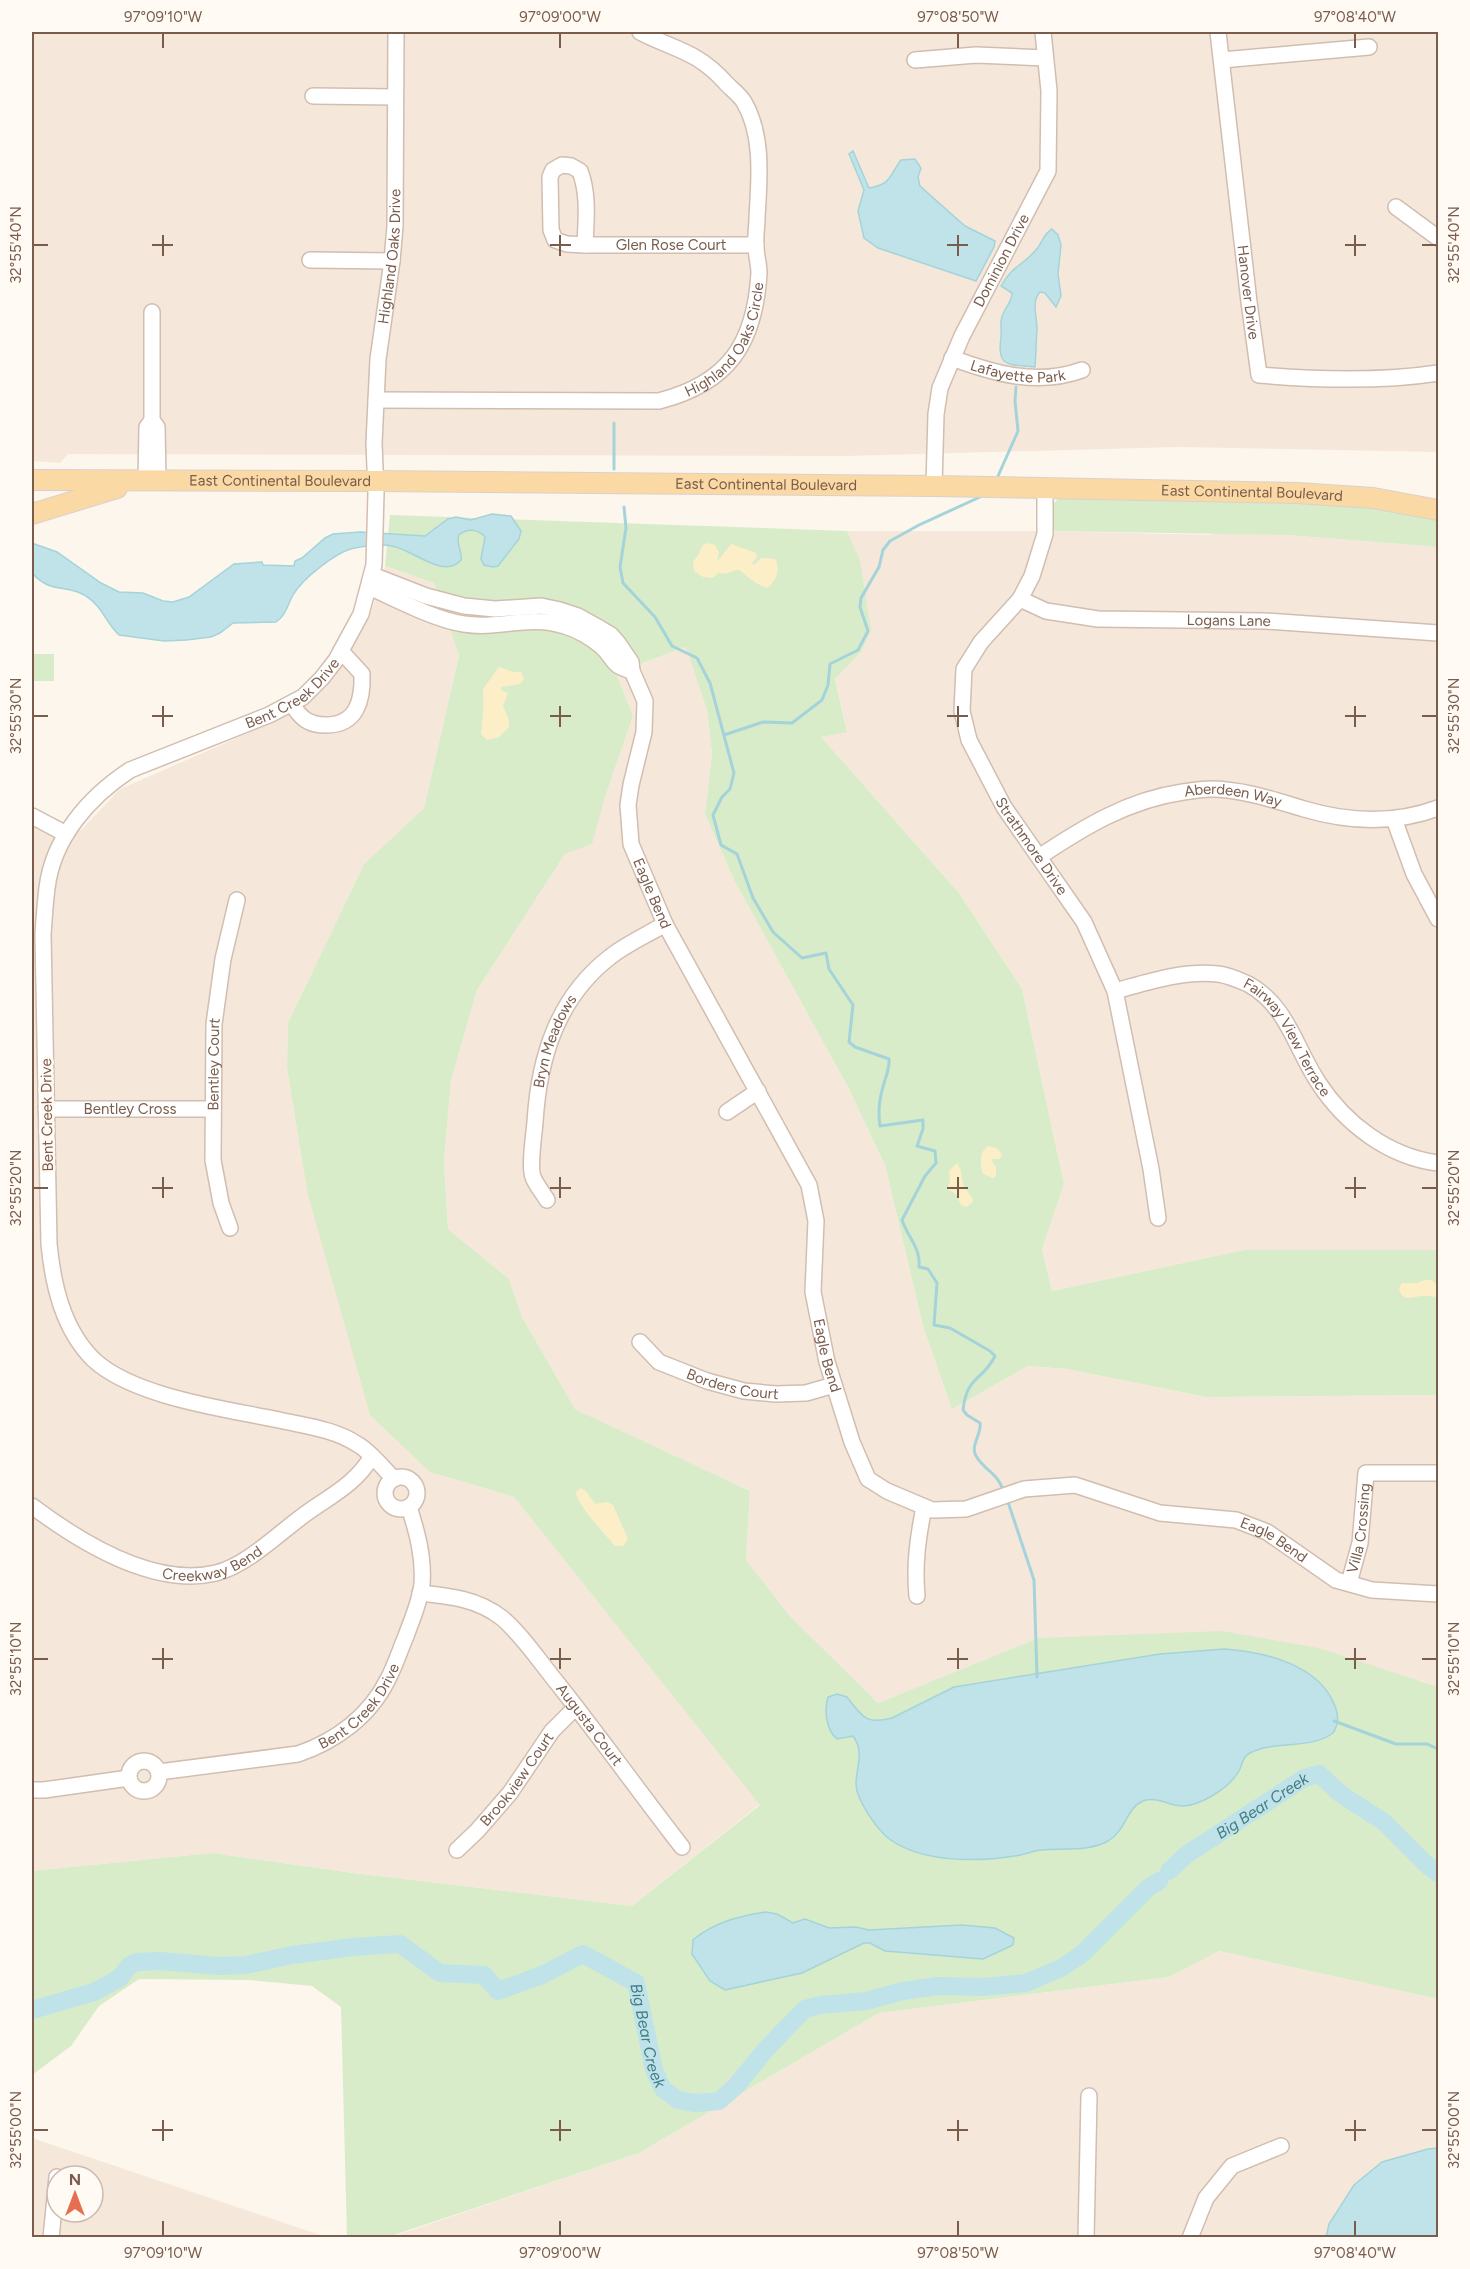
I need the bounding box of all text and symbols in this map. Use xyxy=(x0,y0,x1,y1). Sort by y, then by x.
text: 97°09'10"W xyxy=(124,8,203,26)
text: 97°09'00"W xyxy=(519,8,601,26)
text: 97°08'50"W xyxy=(917,8,999,26)
text: 97°08'40"W xyxy=(1314,8,1397,26)
street label: Highland Oaks Drive xyxy=(374,189,404,325)
text: 32°55'40"N xyxy=(7,206,25,284)
text: 32°55'40"N xyxy=(1445,206,1463,284)
street label: Dominion Drive xyxy=(970,211,1033,310)
street label: Glen Rose Court xyxy=(616,236,727,254)
street label: Hanover Drive xyxy=(1234,244,1263,341)
street label: Highland Oaks Circle xyxy=(682,281,767,401)
street label: Lafayette Park xyxy=(968,356,1068,387)
street label: East Continental Boulevard xyxy=(189,471,371,490)
street label: East Continental Boulevard xyxy=(675,475,857,494)
street label: East Continental Boulevard xyxy=(1161,481,1343,505)
street label: Logans Lane xyxy=(1187,611,1271,630)
street label: Bent Creek Drive xyxy=(243,654,343,733)
text: 32°55'30"N xyxy=(7,678,25,754)
text: 32°55'30"N xyxy=(1445,678,1463,754)
street label: Aberdeen Way xyxy=(1183,780,1284,811)
street label: Strathmore Drive xyxy=(991,794,1071,898)
street label: Eagle Bend xyxy=(629,855,675,932)
street label: Fairway View Terrace xyxy=(1240,974,1334,1100)
street label: Bryn Meadows xyxy=(530,991,580,1089)
street label: Bentley Court xyxy=(204,1016,224,1111)
street label: Bent Creek Drive xyxy=(37,1058,57,1172)
street label: Bentley Cross xyxy=(84,1100,176,1118)
text: 32°55'20"N xyxy=(7,1150,25,1226)
text: 32°55'20"N xyxy=(1445,1150,1463,1226)
street label: Eagle Bend xyxy=(810,1317,845,1394)
street label: Borders Court xyxy=(684,1365,780,1403)
street label: Villa Crossing xyxy=(1343,1482,1374,1575)
street label: Eagle Bend xyxy=(1238,1513,1311,1566)
street label: Creekway Bend xyxy=(161,1542,266,1585)
text: 32°55'10"N xyxy=(7,1622,25,1696)
text: 32°55'10"N xyxy=(1445,1622,1463,1696)
street label: Bent Creek Drive xyxy=(315,1661,403,1753)
street label: Augusta Court xyxy=(552,1680,626,1769)
street label: Brookview Court xyxy=(476,1729,558,1830)
water label: Big Bear Creek xyxy=(1212,1768,1313,1843)
water label: Big Bear Creek xyxy=(627,1982,671,2092)
text: 32°55'00"N xyxy=(7,2091,25,2169)
text: 32°55'00"N xyxy=(1445,2091,1463,2169)
north arrow xyxy=(45,2164,105,2224)
text: N xyxy=(69,2170,81,2189)
text: 97°09'10"W xyxy=(124,2244,203,2262)
text: 97°09'00"W xyxy=(519,2244,601,2262)
text: 97°08'50"W xyxy=(917,2244,999,2262)
text: 97°08'40"W xyxy=(1314,2244,1397,2262)

